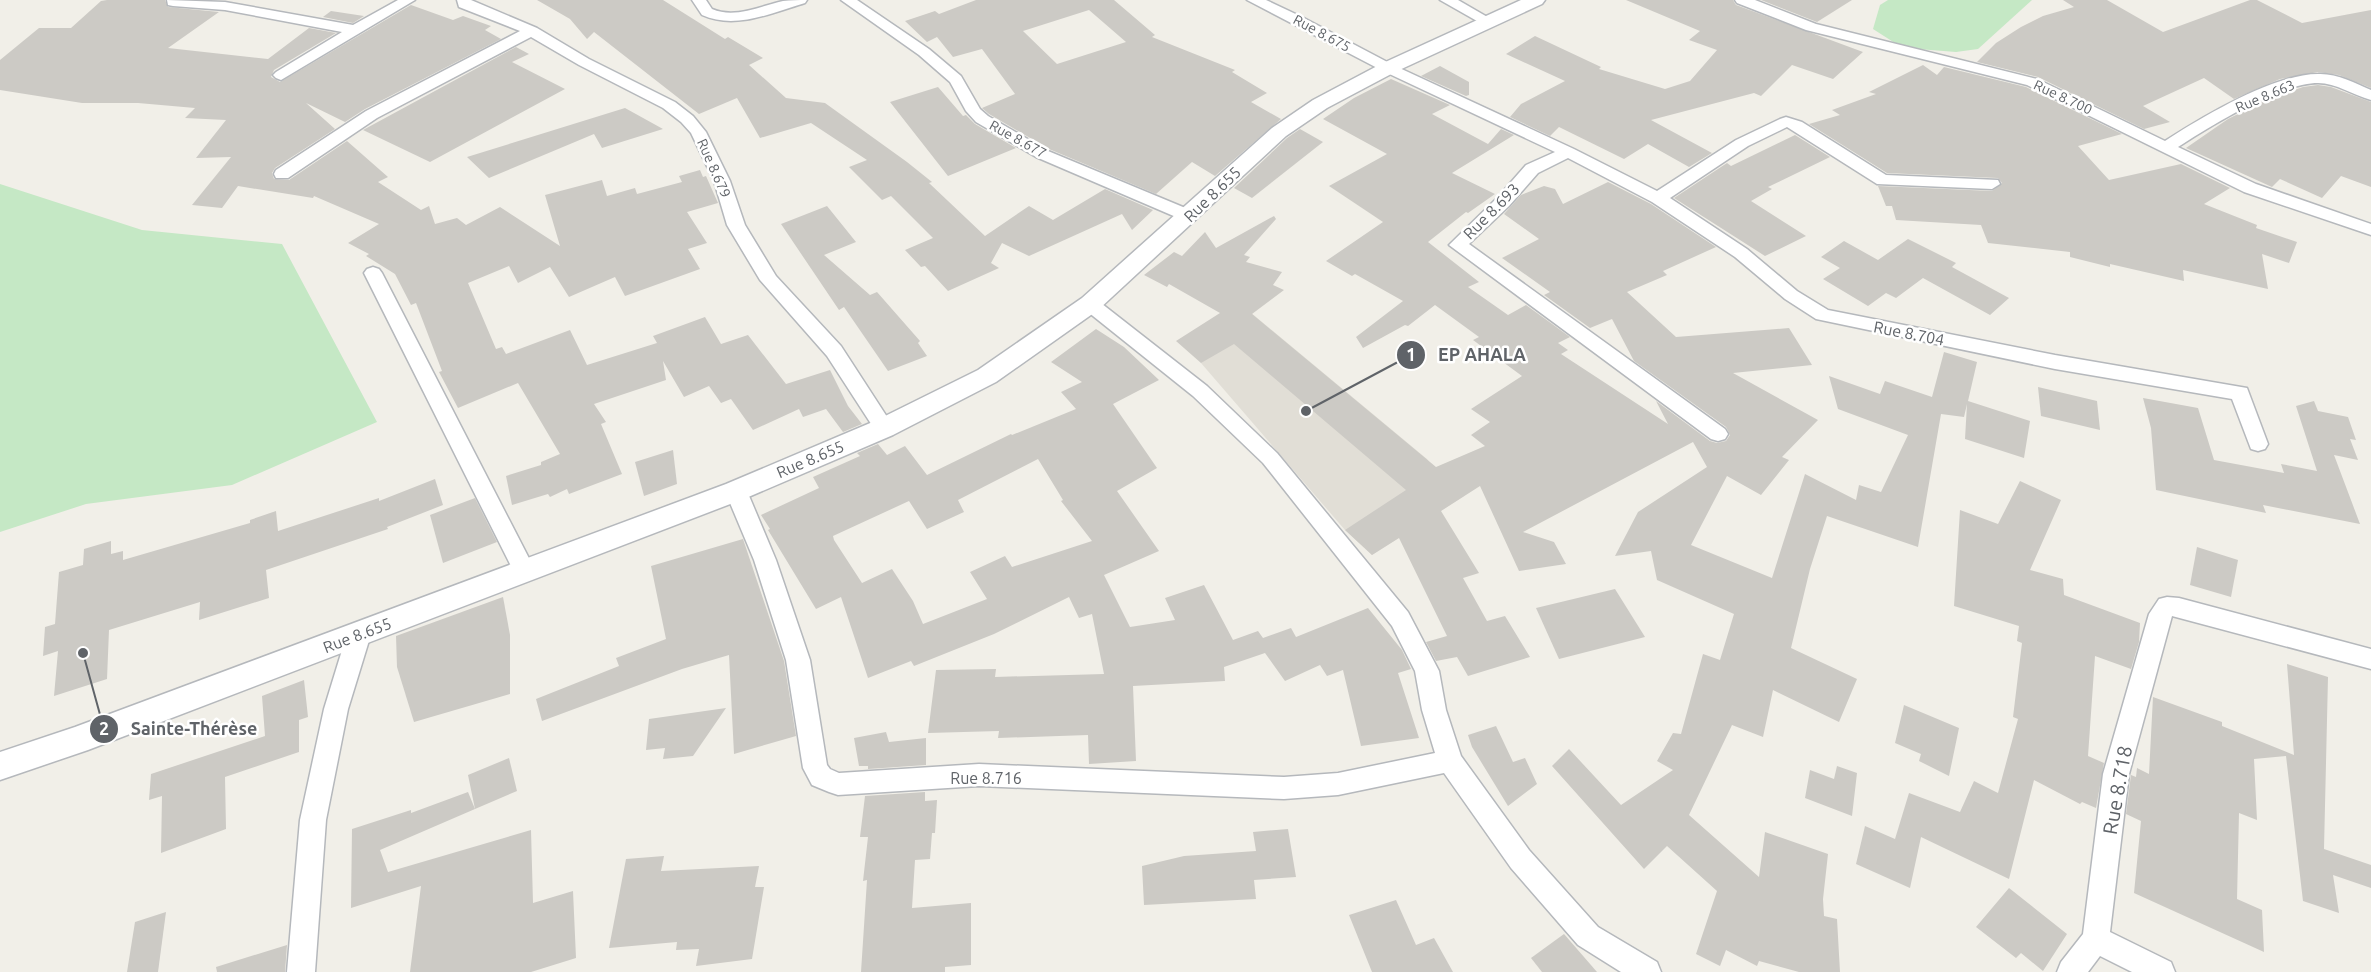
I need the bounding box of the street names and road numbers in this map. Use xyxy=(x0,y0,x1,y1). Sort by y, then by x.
street label: Rue 8.675 xyxy=(1291,11,1353,55)
street label: Rue 8.663 xyxy=(2233,76,2297,116)
street label: Rue 8.700 xyxy=(2031,77,2095,118)
street label: Rue 8.677 xyxy=(987,117,1049,161)
street label: Rue 8.679 xyxy=(694,136,734,200)
street label: Rue 8.655 xyxy=(1180,163,1244,225)
street label: Rue 8.693 xyxy=(1459,179,1523,243)
street label: Rue 8.704 xyxy=(1872,317,1946,349)
street label: Rue 8.655 xyxy=(774,437,846,481)
street label: Rue 8.655 xyxy=(320,614,394,656)
street label: Rue 8.718 xyxy=(2098,744,2136,836)
street label: Rue 8.716 xyxy=(950,769,1022,787)

